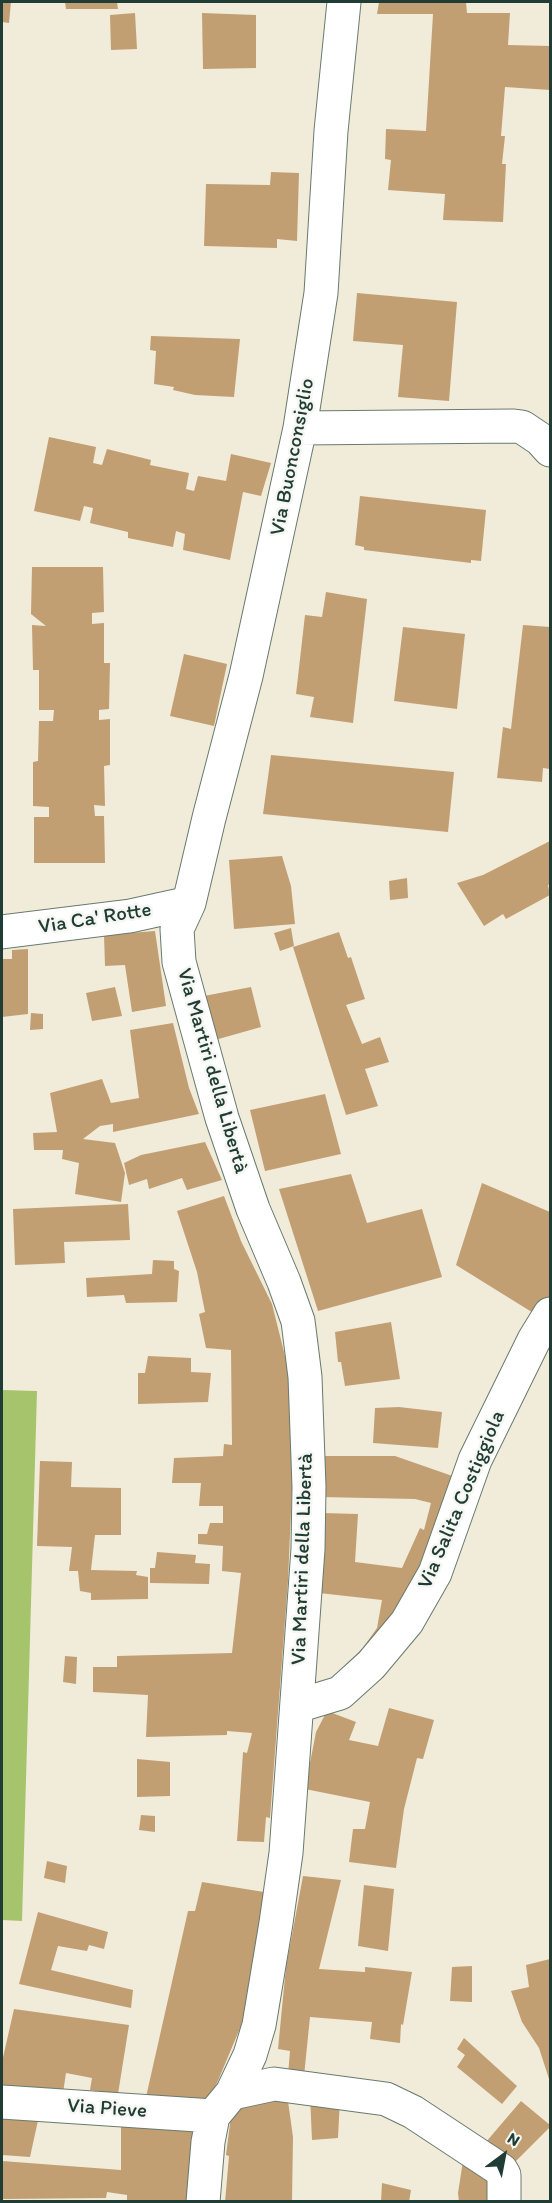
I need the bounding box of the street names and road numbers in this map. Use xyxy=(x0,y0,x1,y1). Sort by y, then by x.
street label: Via Buonconsiglio xyxy=(265,376,321,538)
street label: Via Ca' Rotte xyxy=(37,898,153,940)
street label: Via Martiri della Libertà xyxy=(171,965,253,1177)
street label: Via Salita Costiggiola xyxy=(413,1407,511,1593)
street label: Via Martiri della Libertà xyxy=(287,1452,319,1666)
street label: Via Pieve xyxy=(66,2094,148,2124)

